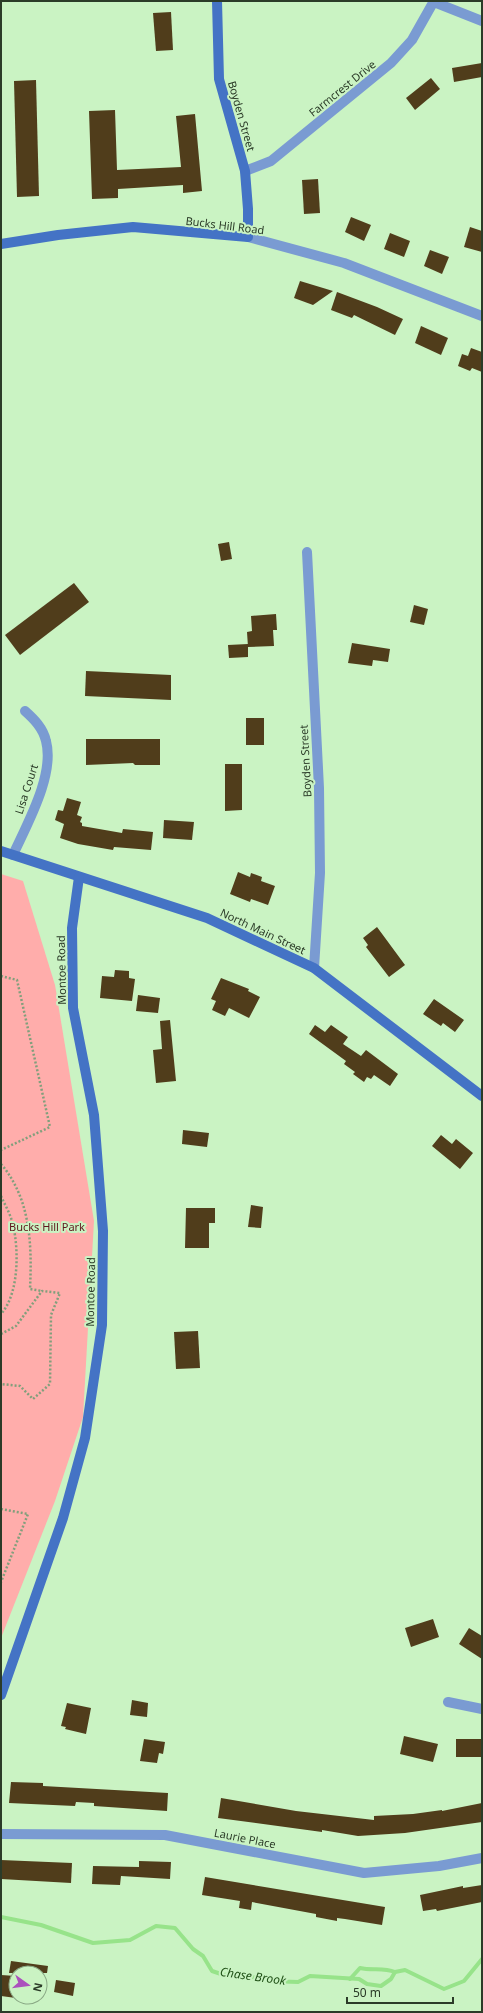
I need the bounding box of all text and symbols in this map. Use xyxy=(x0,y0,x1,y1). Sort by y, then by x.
street label: Farmcrest Drive xyxy=(305,56,379,120)
street label: Boyden Street xyxy=(225,79,259,153)
street label: Bucks Hill Road xyxy=(185,213,265,237)
street label: Boyden Street xyxy=(296,724,314,798)
street label: Lisa Court xyxy=(11,762,41,816)
street label: North Main Street xyxy=(218,905,308,957)
street label: Montoe Road xyxy=(53,935,69,1005)
park label: Bucks Hill Park xyxy=(9,1219,85,1234)
street label: Montoe Road xyxy=(82,1257,98,1327)
street label: Laurie Place xyxy=(213,1825,277,1851)
water label: Chase Brook xyxy=(219,1963,288,1989)
north arrow xyxy=(8,1965,48,2005)
scale bar xyxy=(347,1979,453,2005)
text: N xyxy=(30,1981,47,1994)
text: 50 m xyxy=(353,1984,381,2001)

